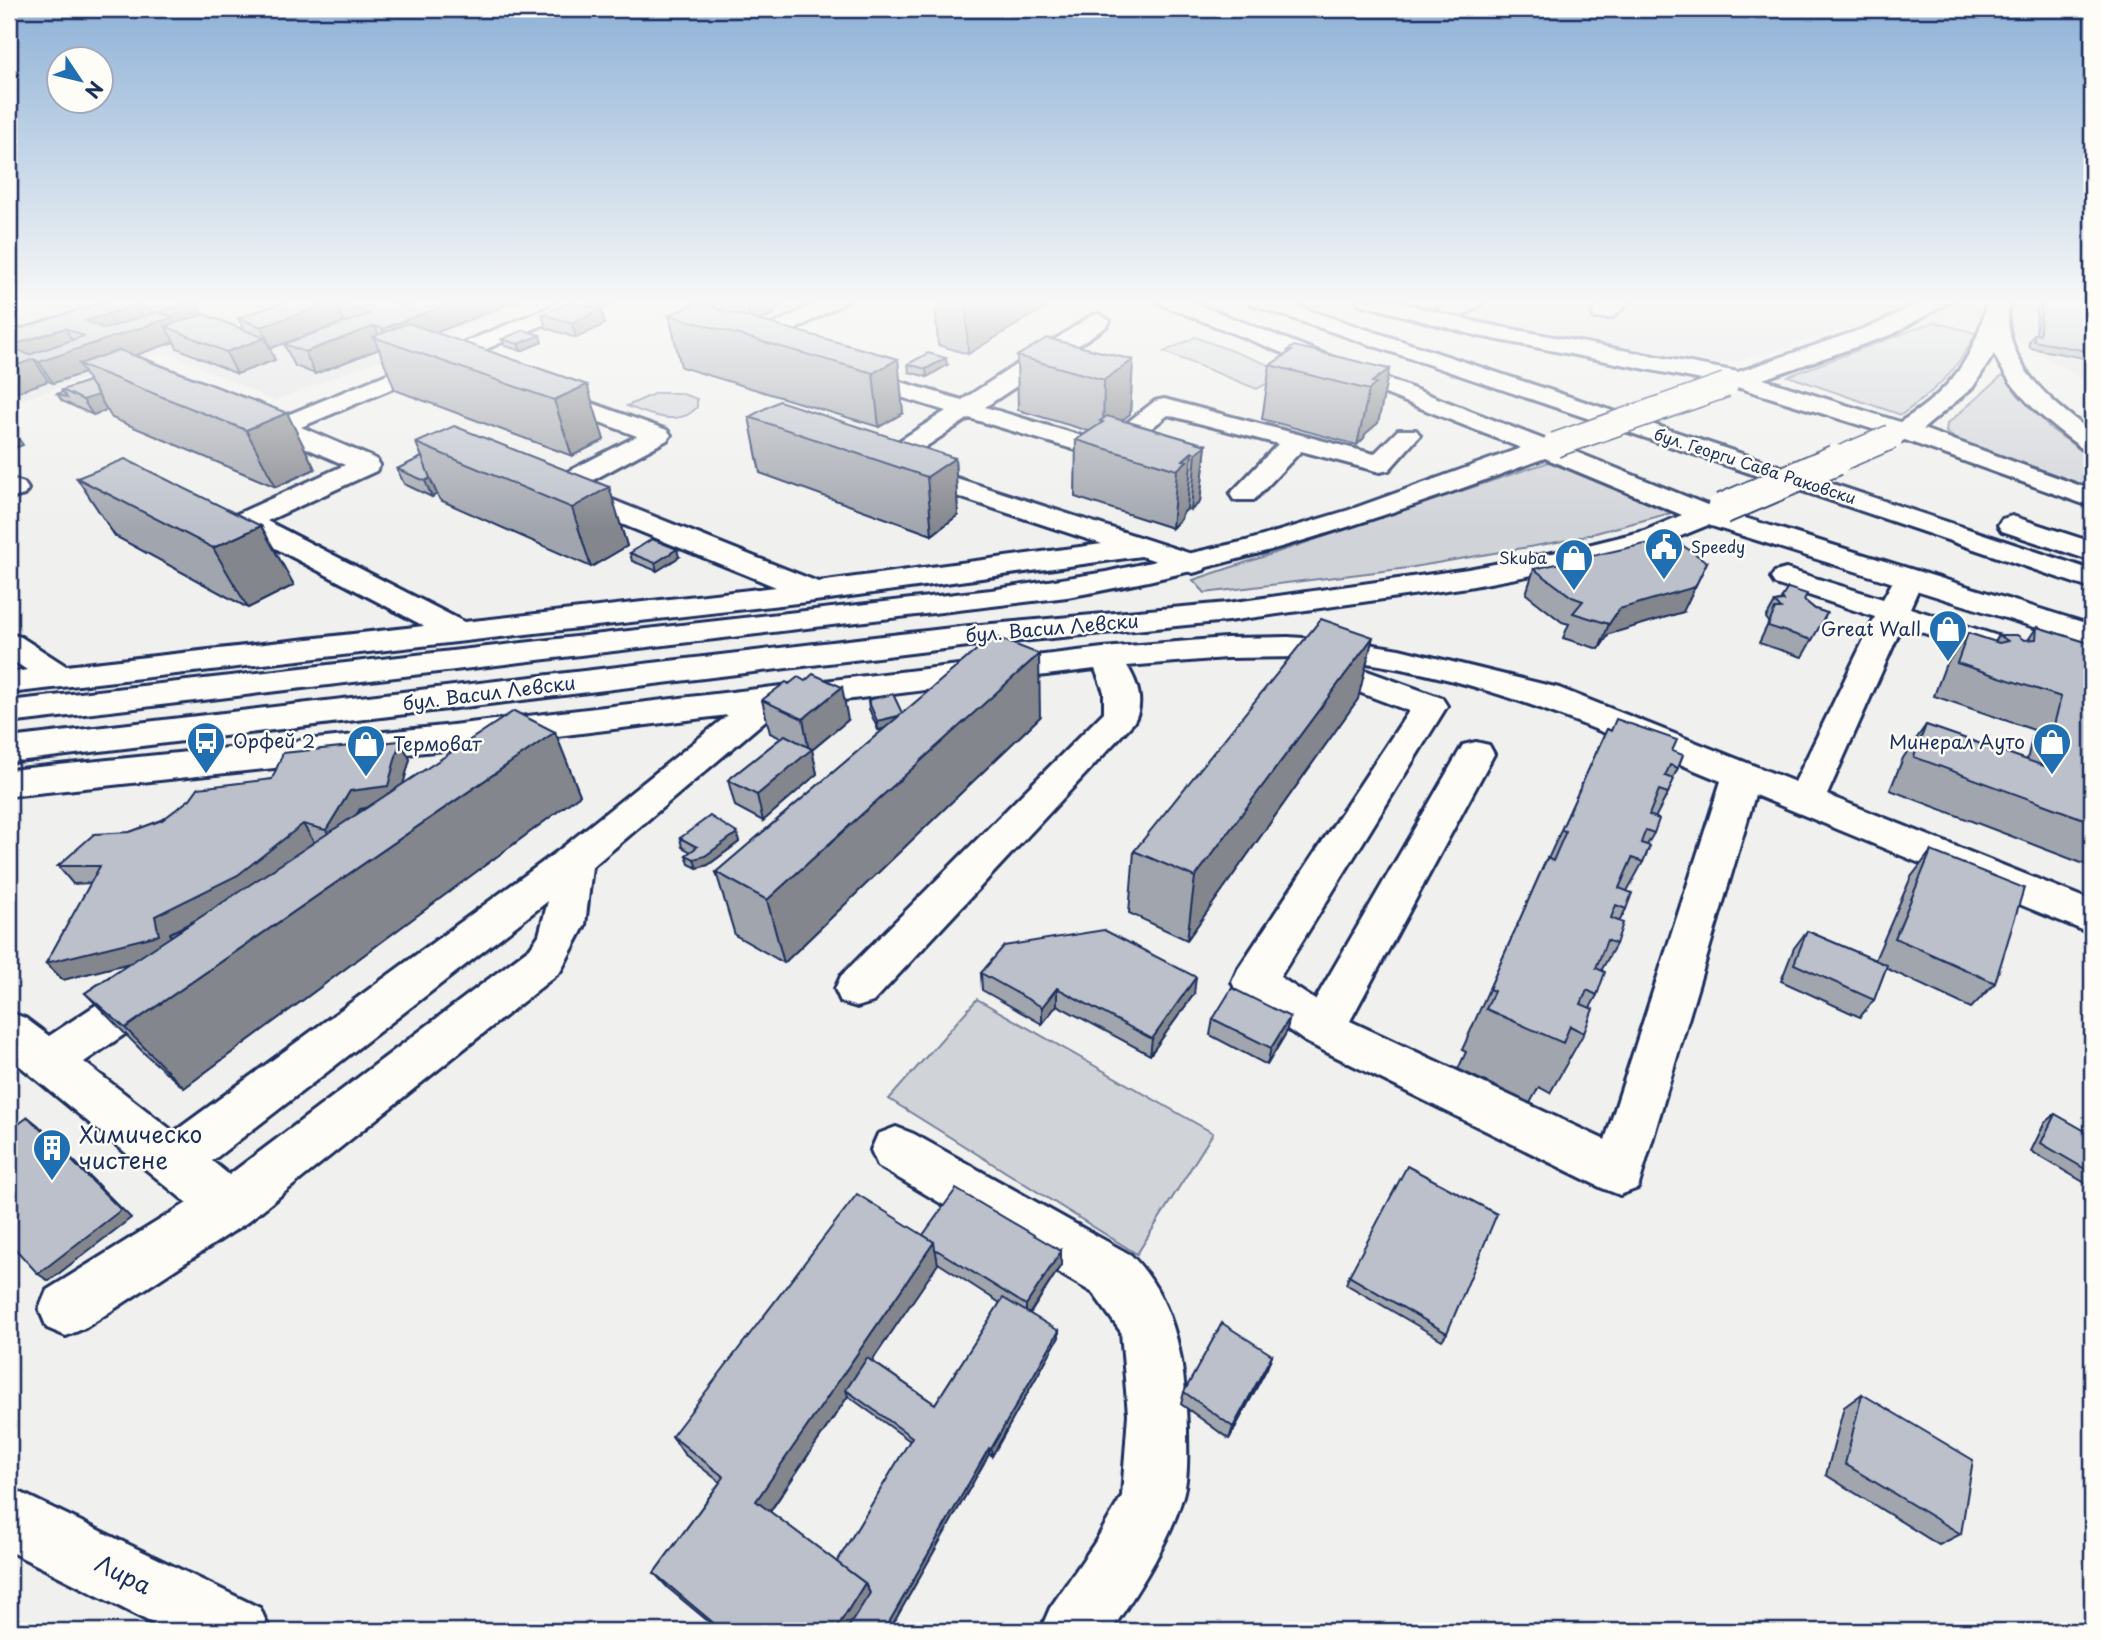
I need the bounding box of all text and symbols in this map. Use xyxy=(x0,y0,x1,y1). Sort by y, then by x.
north arrow xyxy=(46,46,116,116)
text: N xyxy=(79,76,111,105)
street label: бул. Георги Сава Раковски xyxy=(1651,421,1859,509)
public building icon: Speedy xyxy=(1643,526,1685,581)
place label: Speedy xyxy=(1691,534,1745,558)
shop icon: Skuba xyxy=(1553,537,1595,592)
place label: Skuba xyxy=(1499,545,1547,569)
street label: бул. Васил Левски xyxy=(964,605,1140,649)
shop icon: Great Wall xyxy=(1927,608,1969,663)
place label: Great Wall xyxy=(1821,614,1921,642)
street label: бул. Васил Левски xyxy=(401,668,577,716)
bus stop icon: Орфей 2 xyxy=(185,720,227,775)
shop icon: Минерал Ауто xyxy=(2031,721,2073,776)
shop icon: Термоват xyxy=(345,723,387,778)
place label: Орфей 2 xyxy=(233,726,315,754)
place label: Минерал Ауто xyxy=(1889,727,2025,755)
place label: Термоват xyxy=(393,729,482,757)
place label: Химическо чистене xyxy=(79,1116,202,1177)
building icon: Химическо чистене xyxy=(31,1127,73,1182)
street label: Лира xyxy=(90,1545,158,1602)

